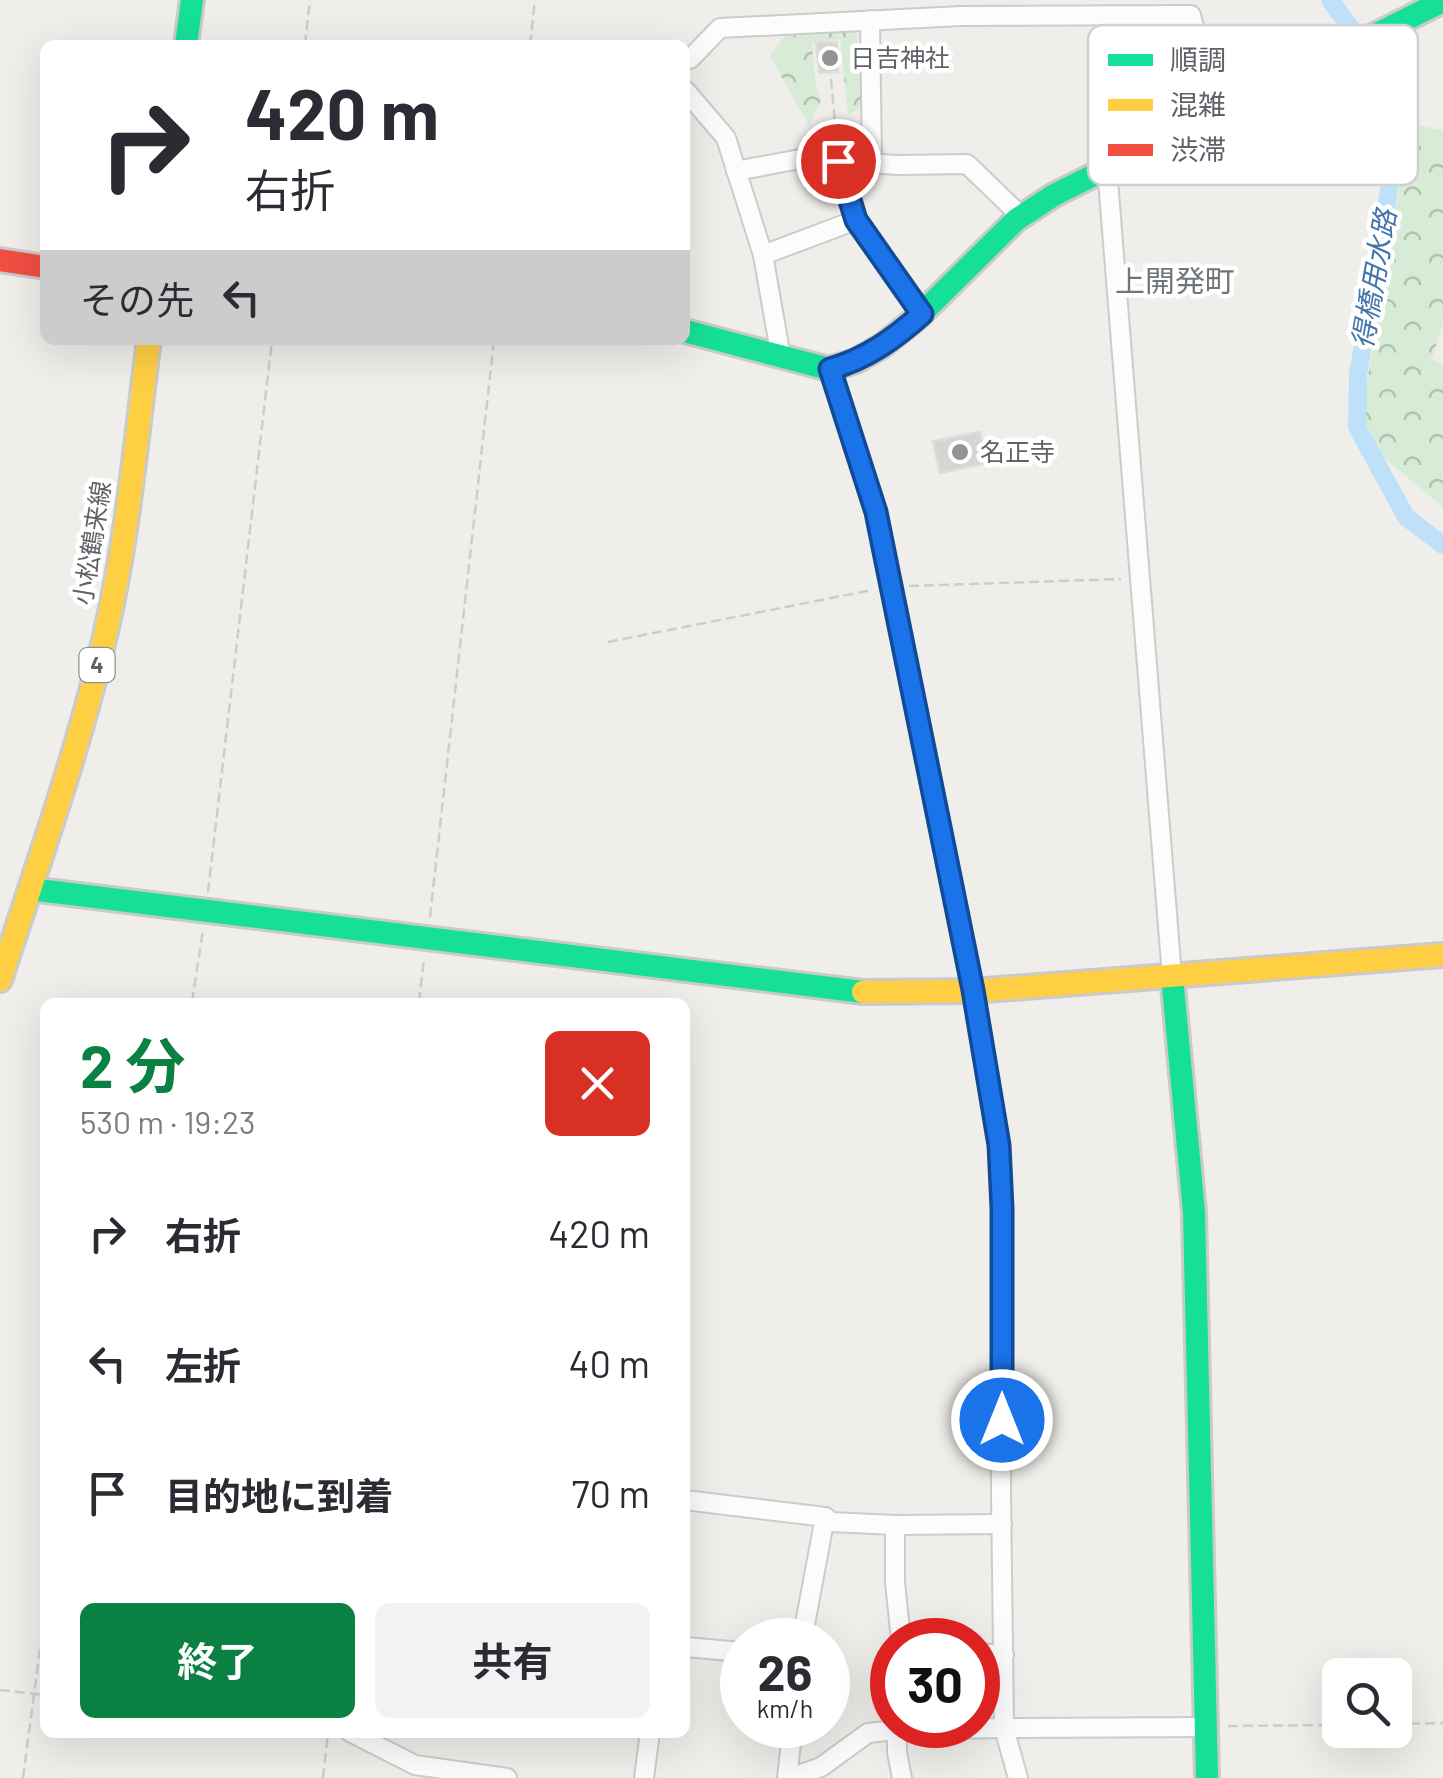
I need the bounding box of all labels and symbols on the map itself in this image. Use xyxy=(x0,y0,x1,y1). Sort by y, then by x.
legend xyxy=(1088,25,1418,185)
place label: 日吉神社 xyxy=(850,42,950,72)
text: 順調 xyxy=(1170,42,1226,76)
marker: 日吉神社 xyxy=(819,47,841,69)
text: 混雑 xyxy=(1170,87,1226,121)
pin xyxy=(796,119,881,204)
text: 渋滞 xyxy=(1170,132,1226,166)
water label: 得橋用水路 xyxy=(1344,205,1402,351)
district label: 上開発町 xyxy=(1115,262,1235,298)
place label: 名正寺 xyxy=(980,436,1055,466)
marker: 名正寺 xyxy=(949,441,971,463)
street label: 小松鶴来線 xyxy=(66,479,116,607)
road number: 4 xyxy=(80,648,114,682)
position arrow xyxy=(950,1368,1054,1472)
speed limit sign: 30 xyxy=(870,1618,1000,1748)

